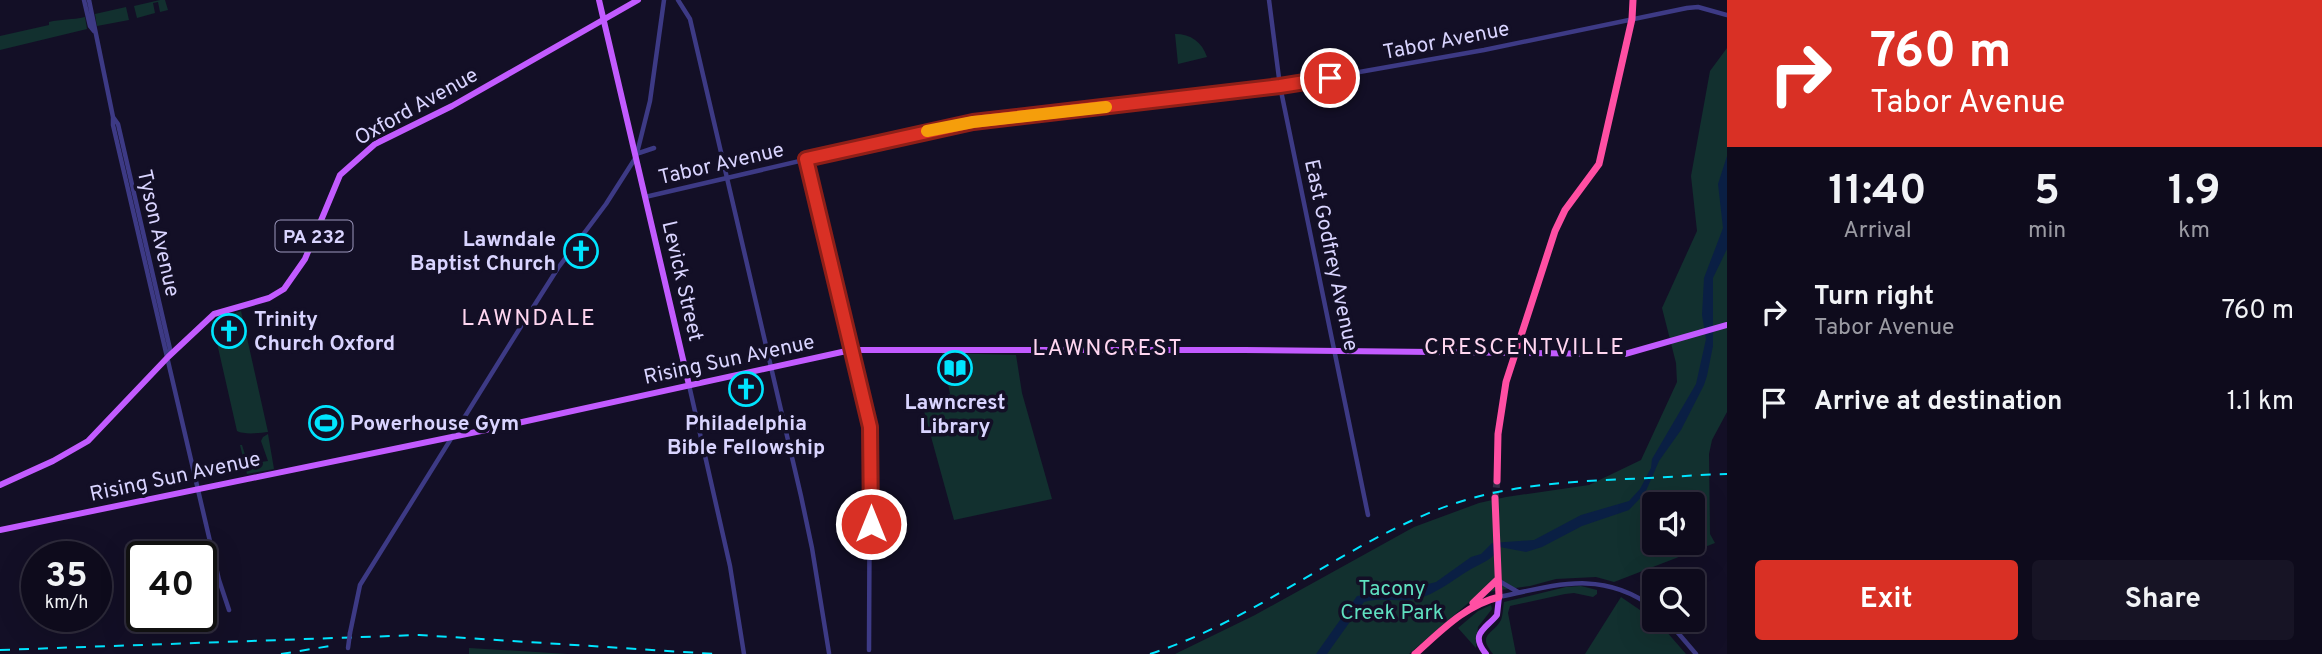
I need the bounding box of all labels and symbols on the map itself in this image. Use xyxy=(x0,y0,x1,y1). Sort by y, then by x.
street label: Tabor Avenue xyxy=(1381,16,1512,67)
pin xyxy=(1300,48,1360,108)
street label: Oxford Avenue xyxy=(350,62,483,152)
street label: Tabor Avenue xyxy=(656,137,787,192)
street label: East Godfrey Avenue xyxy=(1297,157,1364,354)
street label: Tyson Avenue xyxy=(130,167,185,299)
street label: Levick Street xyxy=(655,218,709,344)
road number: PA 232 xyxy=(276,220,352,252)
place label: Lawndale Baptist Church xyxy=(410,227,556,278)
church icon: Lawndale Baptist Church xyxy=(562,232,600,270)
district label: LAWNDALE xyxy=(461,305,597,334)
place label: Trinity Church Oxford xyxy=(254,307,395,358)
church icon: Trinity Church Oxford xyxy=(210,312,248,350)
street label: Rising Sun Avenue xyxy=(641,329,817,392)
district label: CRESCENTVILLE xyxy=(1424,334,1626,363)
district label: LAWNCREST xyxy=(1032,335,1184,364)
library icon: Lawncrest Library xyxy=(936,349,974,387)
church icon: Philadelphia Bible Fellowship xyxy=(727,370,765,408)
place label: Lawncrest Library xyxy=(905,390,1005,441)
sports icon: Powerhouse Gym xyxy=(307,404,345,442)
place label: Powerhouse Gym xyxy=(350,411,519,438)
place label: Philadelphia Bible Fellowship xyxy=(667,411,825,462)
street label: Rising Sun Avenue xyxy=(87,446,263,509)
position arrow xyxy=(834,487,908,561)
speed limit sign: 40 xyxy=(126,541,217,632)
park label: Tacony Creek Park xyxy=(1340,576,1444,627)

